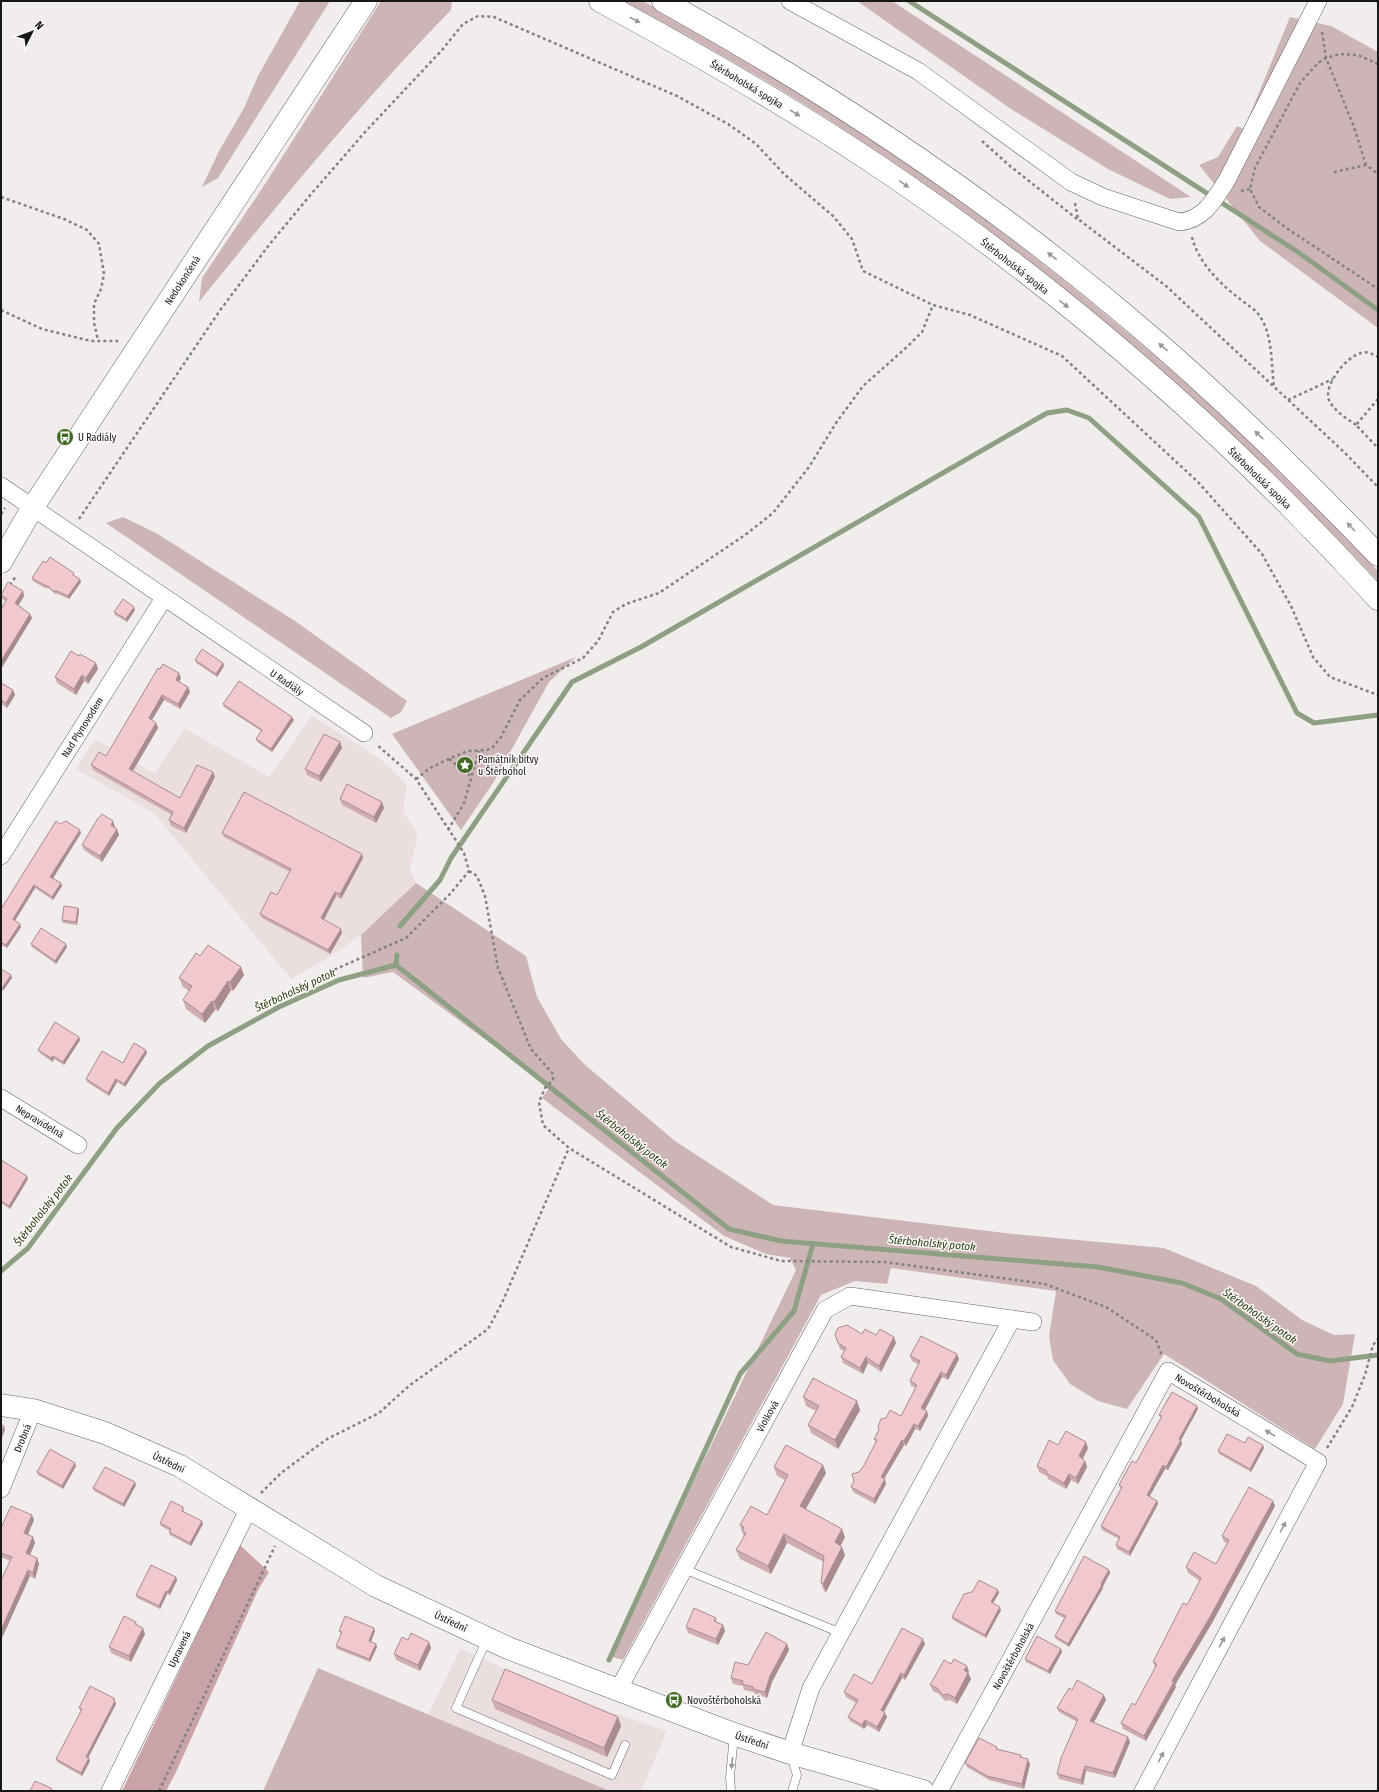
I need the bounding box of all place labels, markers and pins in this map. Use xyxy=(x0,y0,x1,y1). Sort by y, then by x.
bus stop icon: U Radiály xyxy=(55,427,75,447)
place label: U Radiály xyxy=(78,432,117,444)
place label: Památník bitvy u Štěrbohol xyxy=(478,753,539,778)
place icon: Památník bitvy u Štěrbohol xyxy=(455,755,475,775)
bus stop icon: Novoštěrboholská xyxy=(664,1690,684,1710)
place label: Novoštěrboholská xyxy=(687,1695,761,1707)

